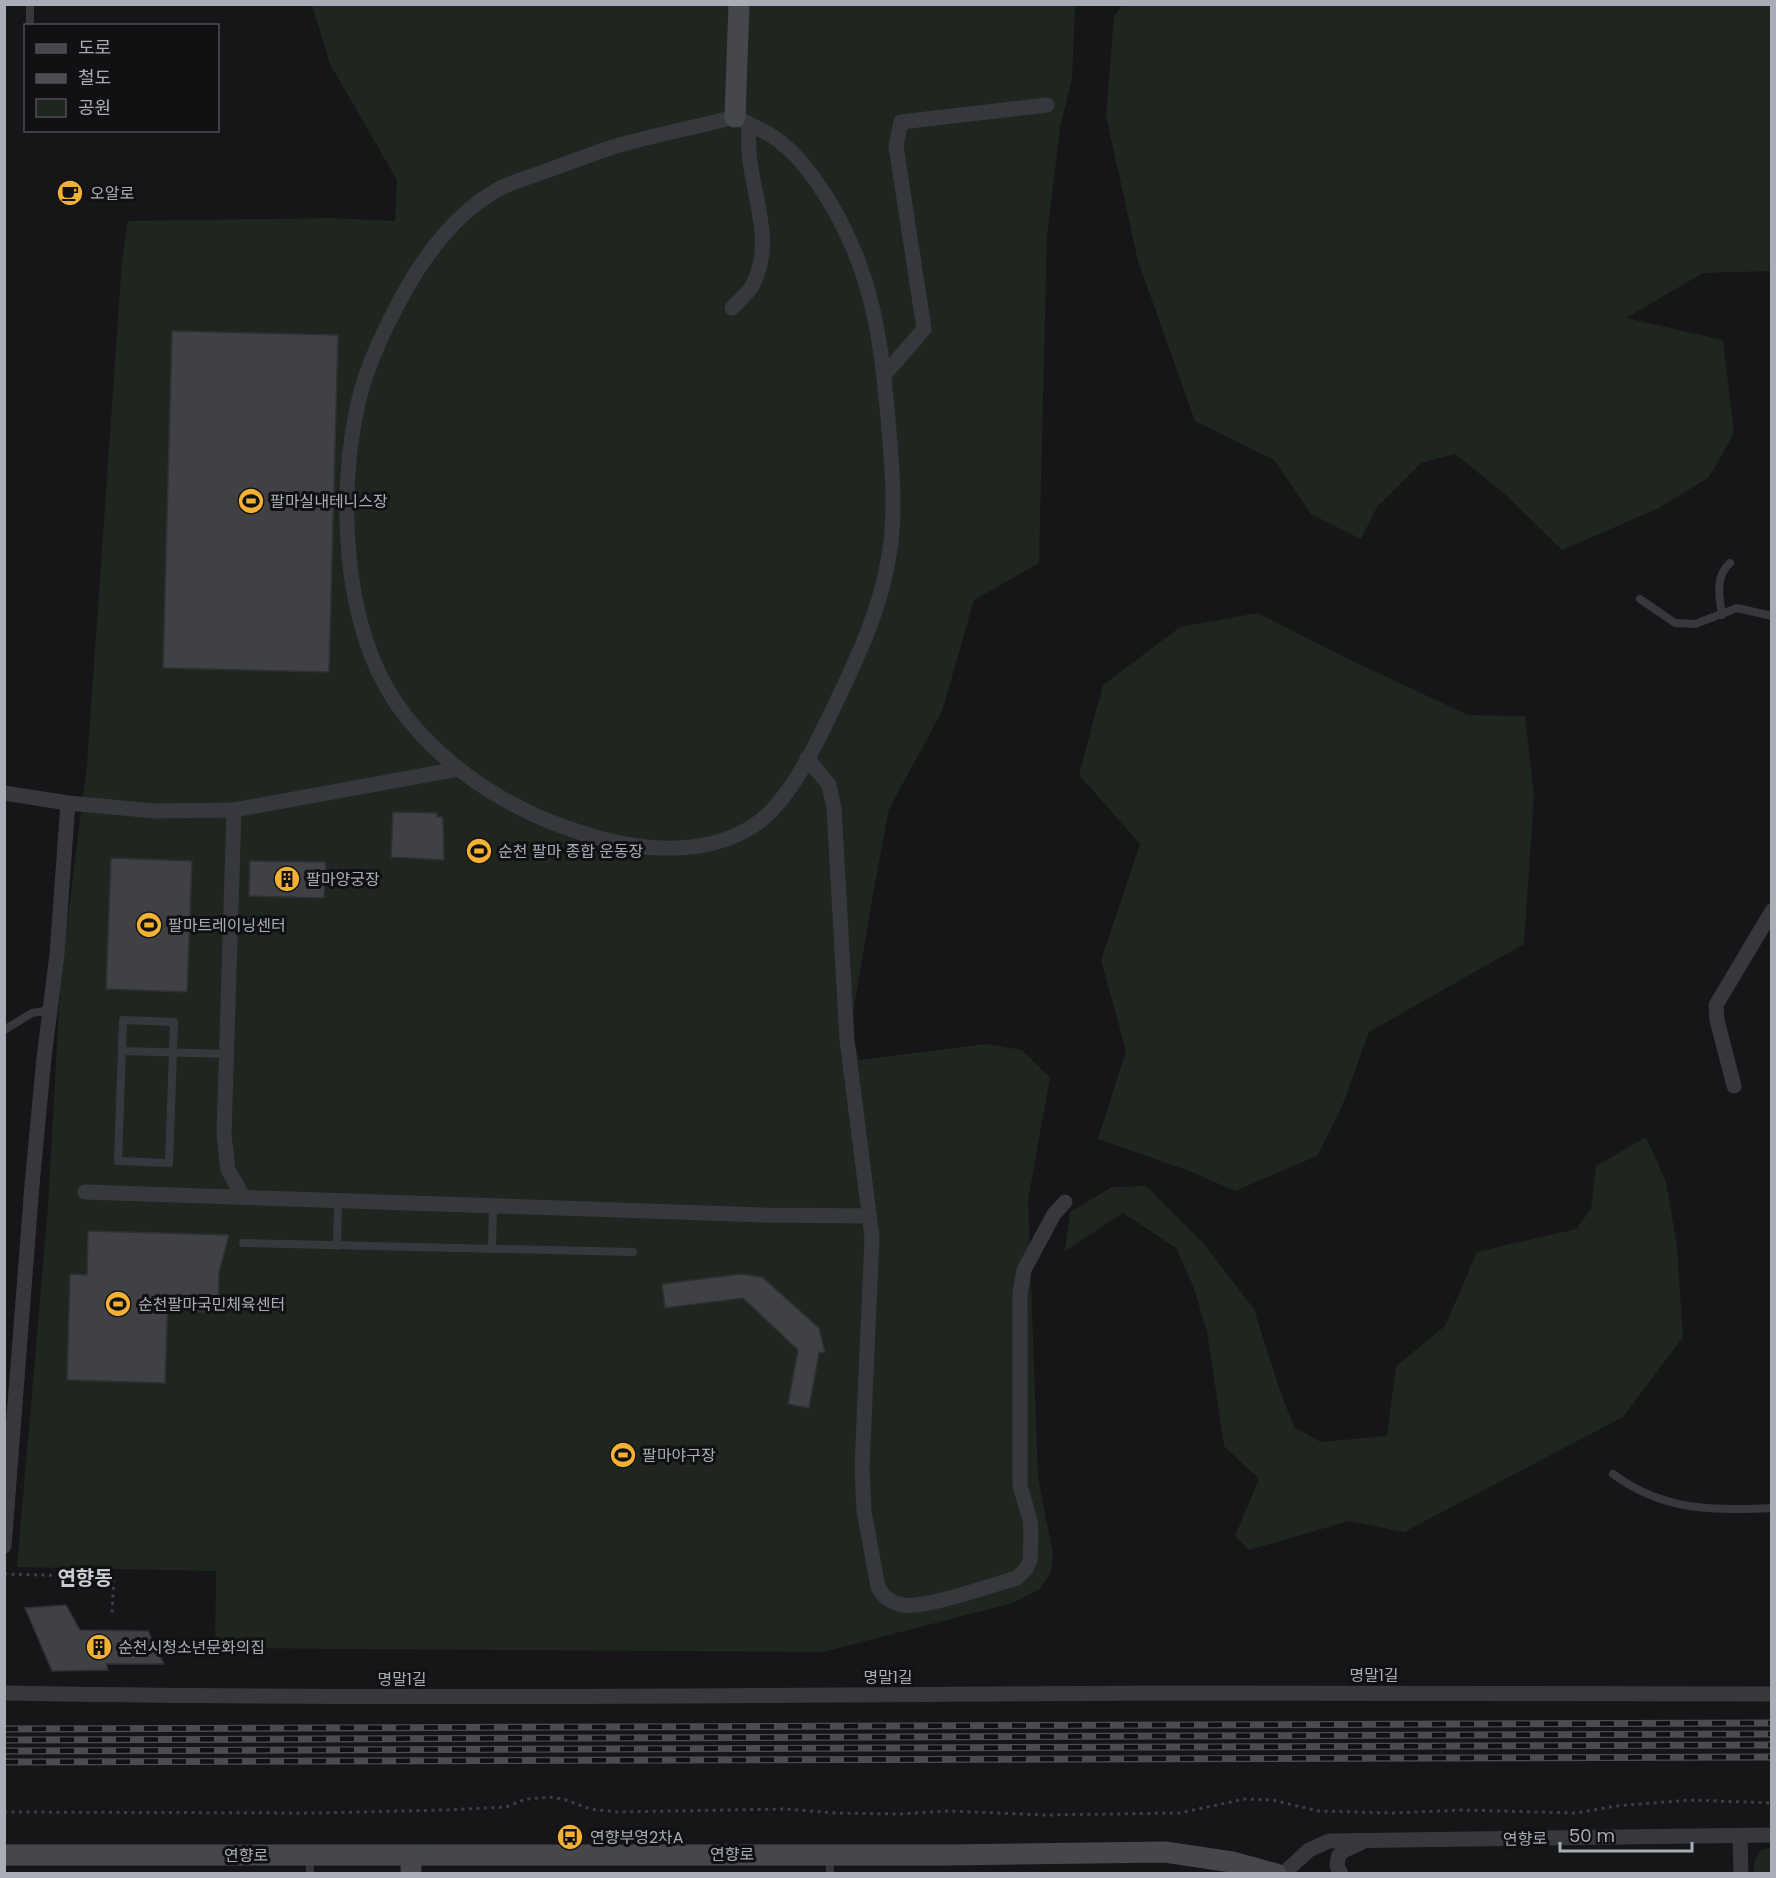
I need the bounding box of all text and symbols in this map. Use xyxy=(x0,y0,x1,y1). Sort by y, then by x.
legend xyxy=(24,24,219,132)
text: 도로 xyxy=(78,35,111,60)
text: 철도 xyxy=(78,65,111,90)
text: 공원 xyxy=(78,95,111,120)
cafe icon: 오알로 xyxy=(55,178,85,208)
place label: 오알로 xyxy=(90,182,134,205)
sports icon: 팔마실내테니스장 xyxy=(236,486,266,516)
place label: 팔마실내테니스장 xyxy=(270,490,388,513)
sports icon: 순천 팔마 종합 운동장 xyxy=(464,836,494,866)
place label: 순천 팔마 종합 운동장 xyxy=(498,840,644,863)
building icon: 팔마양궁장 xyxy=(272,864,302,894)
place label: 팔마양궁장 xyxy=(306,868,380,891)
sports icon: 팔마트레이닝센터 xyxy=(134,910,164,940)
place label: 팔마트레이닝센터 xyxy=(168,914,286,937)
sports icon: 순천팔마국민체육센터 xyxy=(103,1289,133,1319)
place label: 순천팔마국민체육센터 xyxy=(138,1293,285,1316)
sports icon: 팔마야구장 xyxy=(608,1440,638,1470)
place label: 팔마야구장 xyxy=(642,1444,716,1467)
district label: 연향동 xyxy=(57,1564,113,1592)
building icon: 순천시청소년문화의집 xyxy=(84,1632,114,1662)
place label: 순천시청소년문화의집 xyxy=(118,1636,265,1659)
street label: 명말1길 xyxy=(1349,1664,1399,1687)
street label: 명말1길 xyxy=(863,1666,913,1689)
street label: 명말1길 xyxy=(377,1668,427,1691)
scale bar xyxy=(1560,1815,1692,1853)
bus stop icon: 연향부영2차A xyxy=(555,1822,585,1852)
text: 50 m xyxy=(1569,1823,1615,1848)
place label: 연향부영2차A xyxy=(590,1826,684,1849)
street label: 연향로 xyxy=(1503,1827,1548,1851)
street label: 연향로 xyxy=(710,1843,754,1866)
street label: 연향로 xyxy=(224,1844,268,1867)

